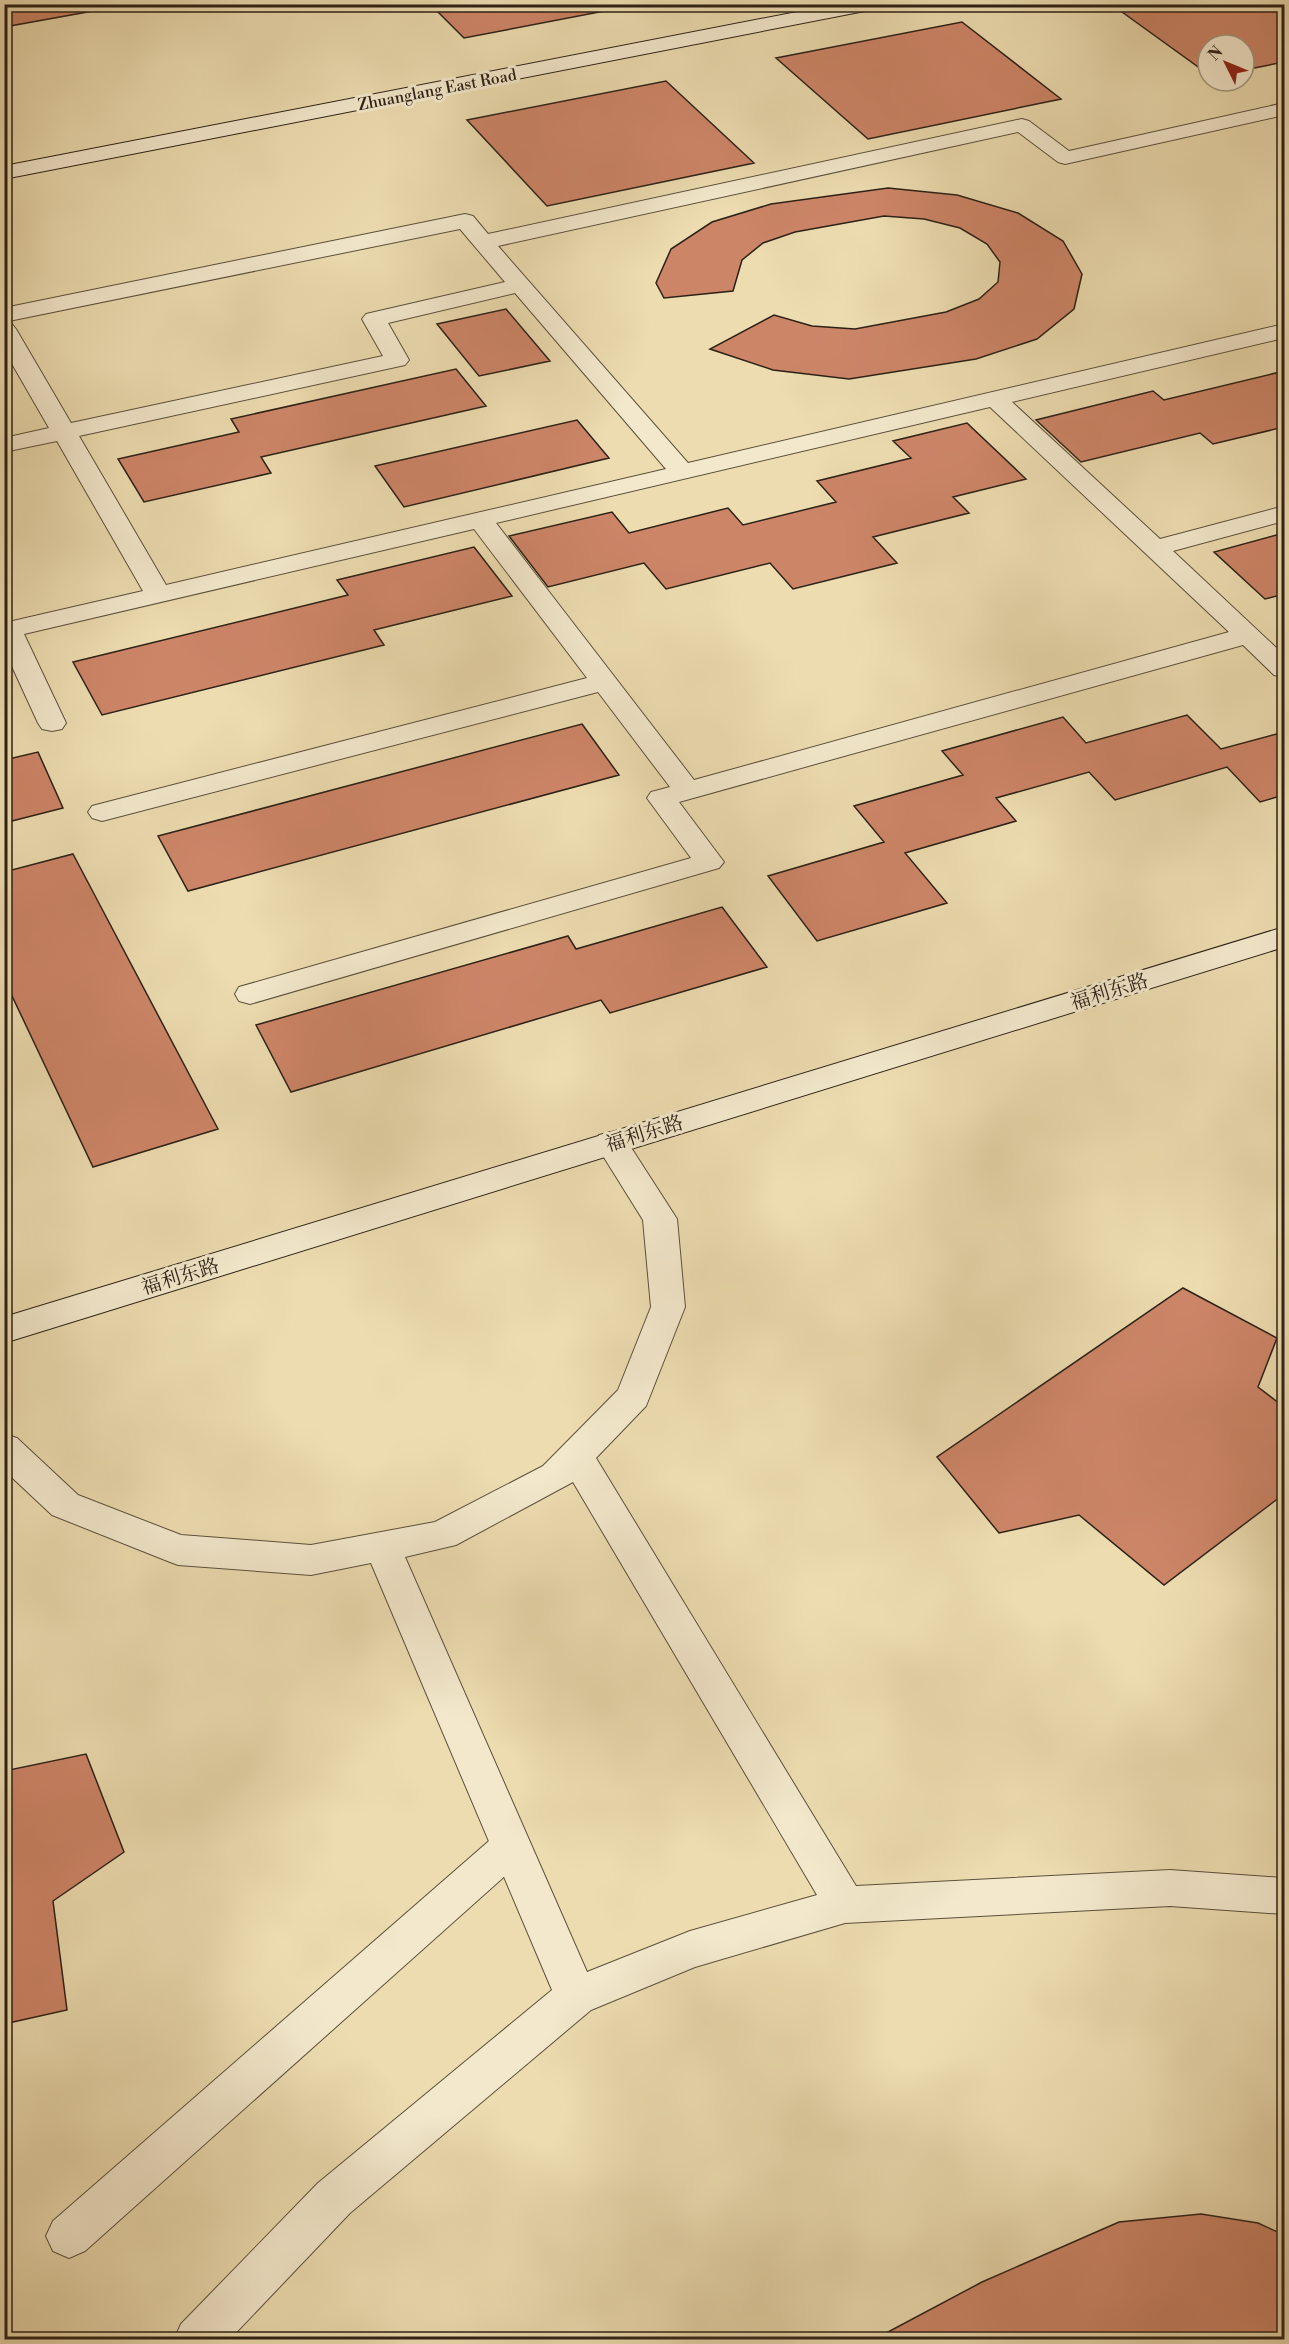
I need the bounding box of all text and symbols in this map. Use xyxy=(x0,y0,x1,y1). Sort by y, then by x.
north arrow xyxy=(1196,33,1256,93)
text: N xyxy=(1204,42,1228,65)
street label: Zhuanglang East Road xyxy=(356,65,518,115)
street label: 福利东路 xyxy=(1068,969,1151,1016)
street label: 福利东路 xyxy=(603,1111,686,1158)
street label: 福利东路 xyxy=(139,1254,222,1301)

